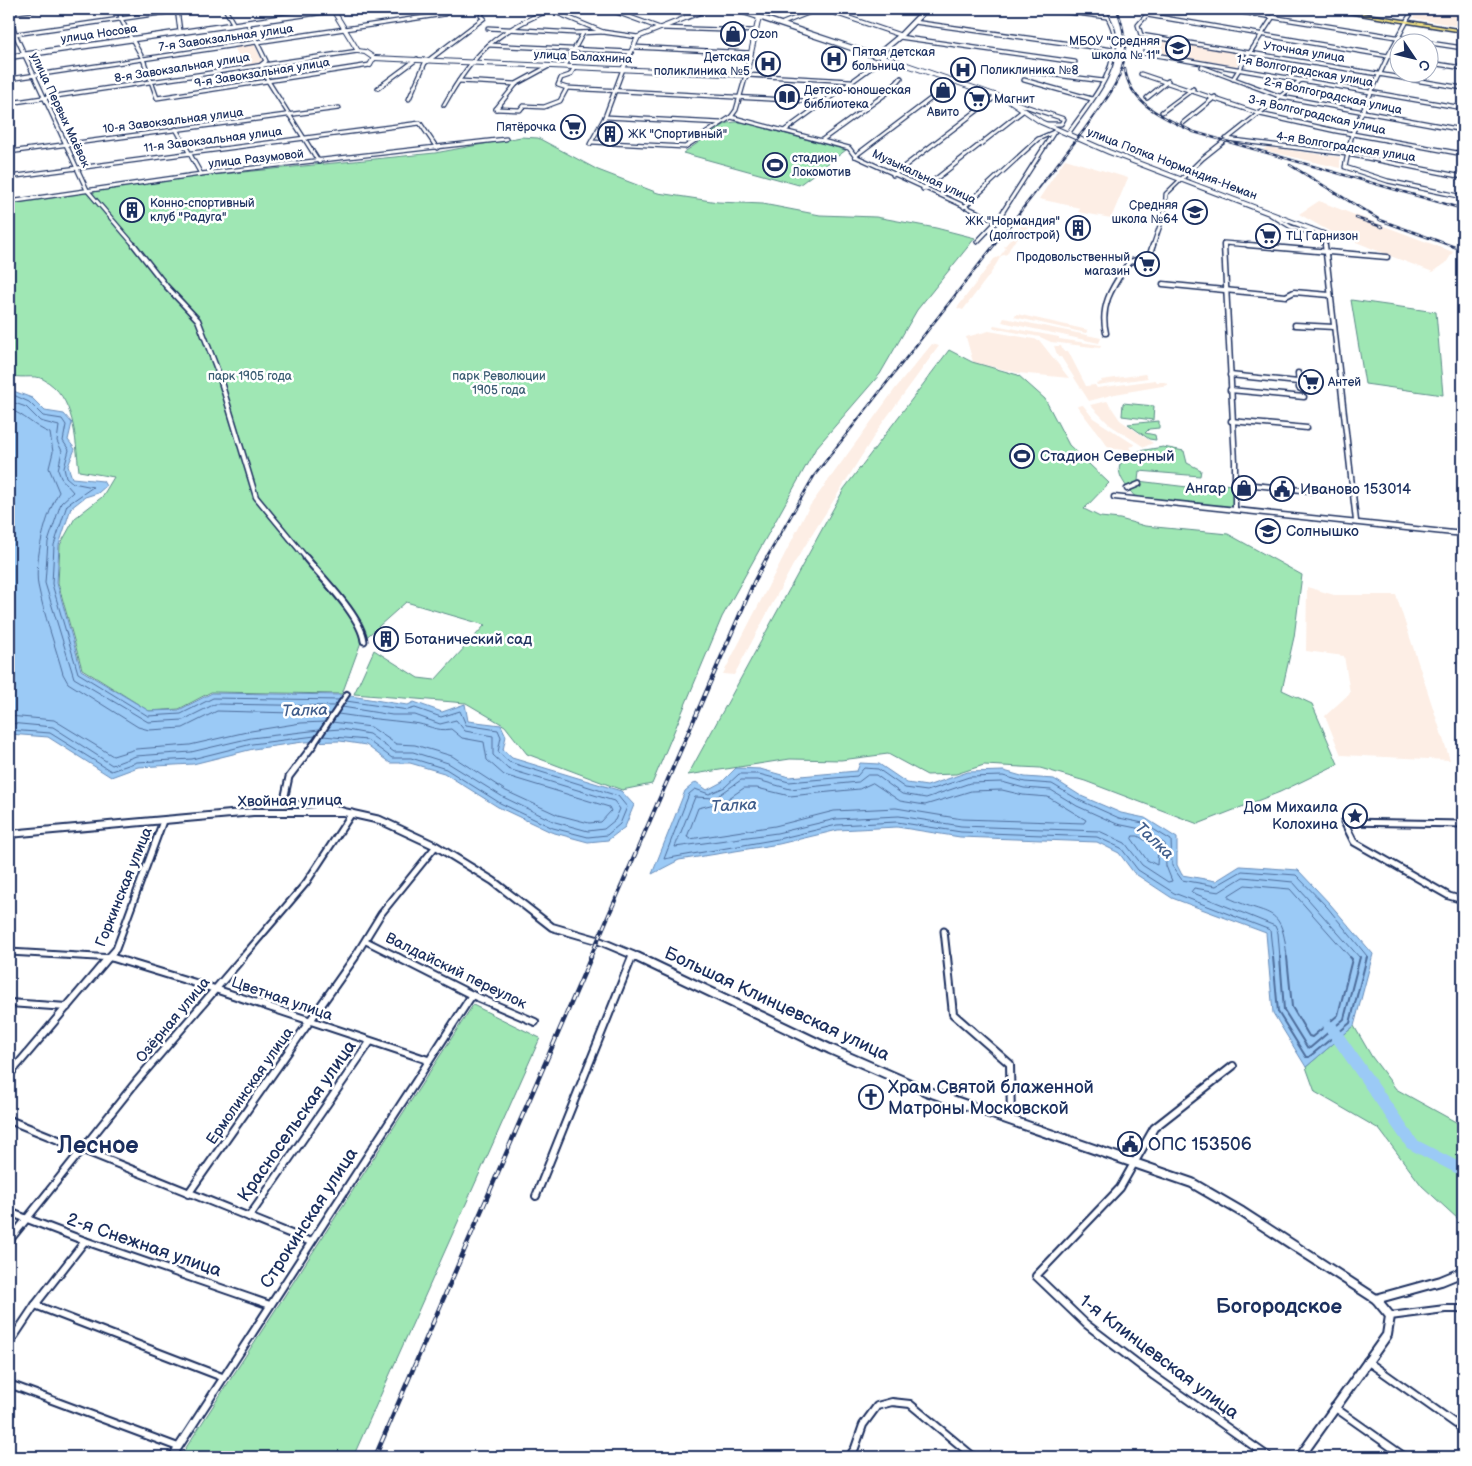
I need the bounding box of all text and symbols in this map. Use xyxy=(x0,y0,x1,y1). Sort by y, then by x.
street label: улица Носова xyxy=(60,21,138,47)
street label: 7-я Завокзальная улица xyxy=(158,21,294,55)
shop icon: Ozon xyxy=(720,21,746,47)
place label: Ozon xyxy=(750,27,778,42)
north arrow xyxy=(1390,32,1440,82)
place label: МБОУ "Средняя школа № 11" xyxy=(1069,34,1160,63)
school or university icon: МБОУ "Средняя школа № 11" xyxy=(1165,35,1191,61)
street label: Уточная улица xyxy=(1262,38,1346,66)
place label: Пятая детская больница xyxy=(852,45,935,74)
hospital icon: Пятая детская больница xyxy=(821,46,847,72)
street label: улица Балахнина xyxy=(533,47,633,67)
street label: улица Первых Маёвок xyxy=(27,50,93,170)
street label: 8-я Завокзальная улица xyxy=(113,50,251,86)
place label: Детская поликлиника №5 xyxy=(654,50,750,79)
hospital icon: Детская поликлиника №5 xyxy=(755,51,781,77)
street label: 1-я Волгоградская улица xyxy=(1236,52,1374,90)
street label: 9-я Завокзальная улица xyxy=(193,55,331,91)
text: С xyxy=(1414,56,1434,74)
hospital icon: Поликлиника №8 xyxy=(950,57,976,83)
place label: Поликлиника №8 xyxy=(980,63,1078,78)
street label: 2-я Волгоградская улица xyxy=(1263,74,1403,118)
shop icon: Авито xyxy=(930,77,956,103)
place label: Детско-юношеская библиотека xyxy=(804,83,911,112)
library icon: Детско-юношеская библиотека xyxy=(774,84,800,110)
supermarket icon: Магнит xyxy=(964,86,990,112)
place label: Магнит xyxy=(994,92,1035,107)
street label: 3-я Волгоградская улица xyxy=(1247,92,1387,138)
street label: 10-я Завокзальная улица xyxy=(102,105,244,137)
place label: Авито xyxy=(926,105,959,120)
supermarket icon: Пятёрочка xyxy=(560,114,586,140)
place label: Пятёрочка xyxy=(496,120,556,135)
building icon: ЖК "Спортивный" xyxy=(597,121,623,147)
street label: 11-я Завокзальная улица xyxy=(143,124,283,156)
street label: улица Полка Нормандия-Неман xyxy=(1085,125,1259,203)
place label: ЖК "Спортивный" xyxy=(628,127,727,142)
street label: 4-я Волгоградская улица xyxy=(1275,129,1417,165)
street label: Музыкальная улица xyxy=(870,146,978,208)
street label: улица Разумовой xyxy=(207,147,305,171)
place label: стадион Локомотив xyxy=(791,151,852,180)
sports icon: стадион Локомотив xyxy=(762,152,788,178)
place label: Конно-спортивный клуб "Радуга" xyxy=(150,196,255,225)
building icon: Конно-спортивный клуб "Радуга" xyxy=(119,197,145,223)
place label: Средняя школа №64 xyxy=(1112,198,1179,227)
school or university icon: Средняя школа №64 xyxy=(1182,199,1208,225)
place label: ЖК "Нормандия" (долгострой) xyxy=(965,214,1060,243)
building icon: ЖК "Нормандия" (долгострой) xyxy=(1065,215,1091,241)
supermarket icon: ТЦ Гарнизон xyxy=(1255,223,1281,249)
place label: ТЦ Гарнизон xyxy=(1286,229,1358,244)
place label: Продовольственный магазин xyxy=(1016,250,1130,279)
supermarket icon: Продовольственный магазин xyxy=(1134,251,1160,277)
park label: парк 1905 года xyxy=(208,369,292,384)
park label: парк Революции 1905 года xyxy=(452,369,546,398)
supermarket icon: Антей xyxy=(1298,369,1324,395)
place label: Антей xyxy=(1327,375,1361,390)
sports icon: Стадион Северный xyxy=(1009,443,1035,469)
place label: Стадион Северный xyxy=(1040,447,1175,466)
shop icon: Ангар xyxy=(1231,475,1257,501)
public building icon: Иваново 153014 xyxy=(1269,476,1295,502)
place label: Ангар xyxy=(1185,479,1227,498)
place label: Иваново 153014 xyxy=(1300,480,1411,499)
school or university icon: Солнышко xyxy=(1255,518,1281,544)
place label: Солнышко xyxy=(1286,522,1359,541)
building icon: Ботанический сад xyxy=(373,626,399,652)
place label: Ботанический сад xyxy=(404,630,532,649)
water label: Талка xyxy=(282,701,328,721)
street label: Хвойная улица xyxy=(238,791,343,811)
water label: Талка xyxy=(711,795,757,817)
place label: Дом Михаила Колохина xyxy=(1243,798,1338,834)
place icon: Дом Михаила Колохина xyxy=(1342,803,1368,829)
water label: Талка xyxy=(1131,818,1177,864)
street label: Горкинская улица xyxy=(91,824,157,950)
street label: Валдайский переулок xyxy=(382,929,530,1013)
street label: Большая Клинцевская улица xyxy=(661,943,893,1066)
street label: Озёрная улица xyxy=(132,973,214,1067)
street label: Цветная улица xyxy=(229,973,335,1025)
street label: Ермолинская улица xyxy=(202,1024,298,1148)
street label: Красносельская улица xyxy=(233,1036,361,1206)
place label: Храм Святой блаженной Матроны Московской xyxy=(888,1077,1094,1119)
church icon: Храм Святой блаженной Матроны Московской xyxy=(858,1084,884,1110)
district label: Лесное xyxy=(56,1131,139,1160)
public building icon: ОПС 153506 xyxy=(1117,1131,1143,1157)
place label: ОПС 153506 xyxy=(1148,1134,1252,1155)
street label: Строкинская улица xyxy=(256,1144,362,1292)
street label: 2-я Снежная улица xyxy=(64,1209,225,1281)
street label: 1-я Клинцевская улица xyxy=(1075,1290,1243,1424)
district label: Богородское xyxy=(1216,1294,1343,1319)

